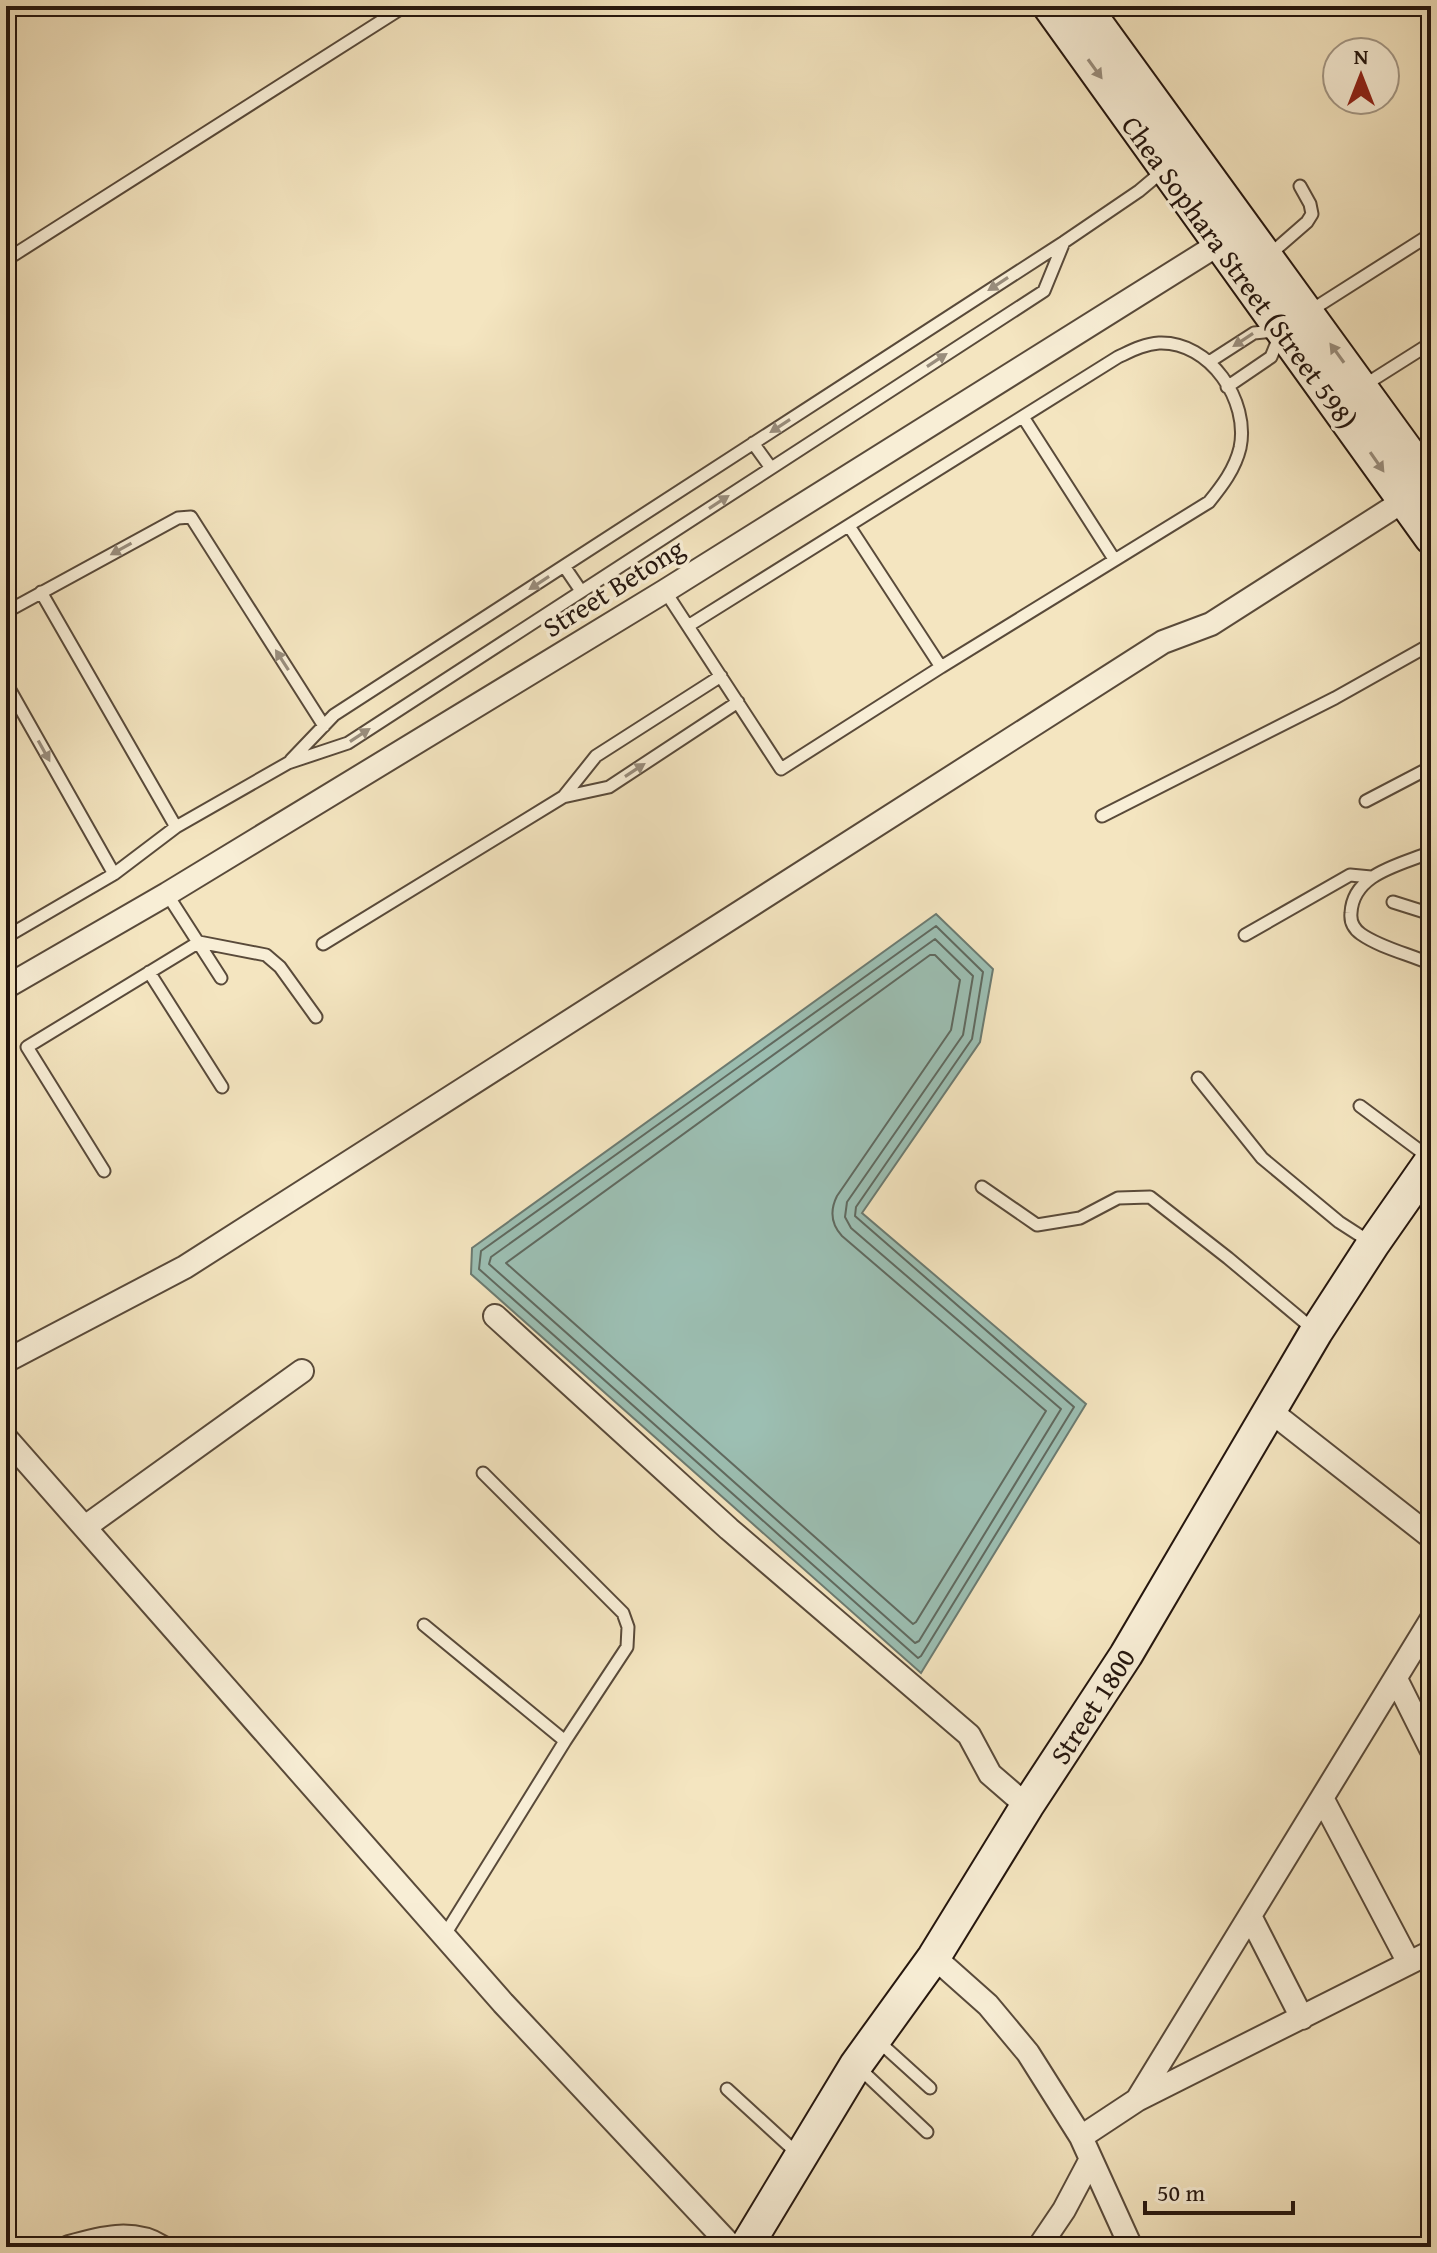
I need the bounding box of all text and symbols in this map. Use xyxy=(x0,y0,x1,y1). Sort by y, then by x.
north arrow xyxy=(1321,36,1401,116)
text: N xyxy=(1354,40,1369,72)
one-way arrow xyxy=(1087,59,1102,80)
street label: Chea Sophara Street (Street 598) xyxy=(1112,107,1368,437)
one-way arrow xyxy=(988,277,1009,292)
one-way arrow xyxy=(1233,333,1254,348)
one-way arrow xyxy=(1329,342,1345,363)
one-way arrow xyxy=(926,354,948,368)
one-way arrow xyxy=(769,418,791,432)
one-way arrow xyxy=(1369,452,1384,473)
one-way arrow xyxy=(708,495,730,510)
street label: Street Betong xyxy=(534,527,692,647)
one-way arrow xyxy=(110,541,132,555)
one-way arrow xyxy=(528,575,549,590)
one-way arrow xyxy=(275,649,289,671)
one-way arrow xyxy=(349,729,371,743)
one-way arrow xyxy=(37,740,51,762)
one-way arrow xyxy=(624,763,646,777)
street label: Street 1800 xyxy=(1039,1640,1145,1772)
scale bar xyxy=(1145,2165,1293,2215)
text: 50 m xyxy=(1157,2175,1205,2210)

